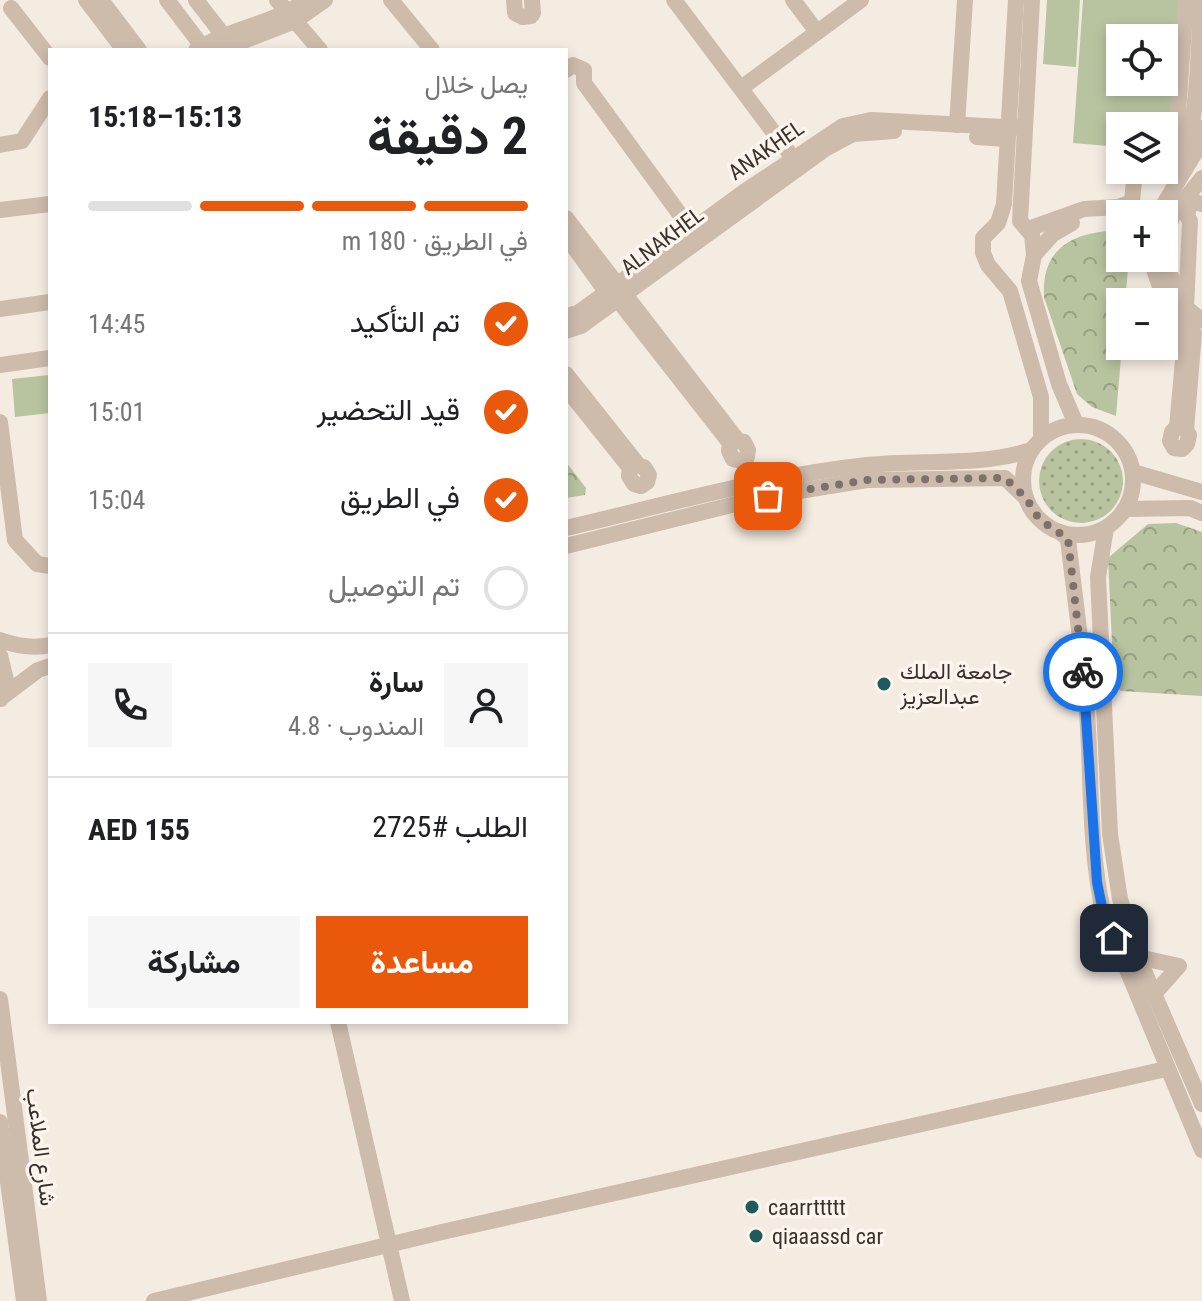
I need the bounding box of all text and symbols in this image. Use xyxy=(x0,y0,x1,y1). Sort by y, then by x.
map controls xyxy=(1106,24,1178,360)
button: locate xyxy=(1106,24,1178,96)
text: يصل خلال xyxy=(424,69,528,99)
text: 15:13–15:18 xyxy=(88,99,242,134)
text: 2 دقيقة xyxy=(367,106,528,167)
button: layers xyxy=(1106,112,1178,184)
street label: ANAKHEL xyxy=(724,115,808,185)
button: + xyxy=(1106,200,1178,272)
street label: ALNAKHEL xyxy=(616,202,708,280)
text: في الطريق · 180 m xyxy=(342,226,528,256)
button: − xyxy=(1106,288,1178,360)
icon: check xyxy=(484,302,528,346)
text: تم التأكيد xyxy=(350,304,460,339)
text: 14:45 xyxy=(88,309,145,339)
icon: check xyxy=(484,390,528,434)
text: قيد التحضير xyxy=(316,392,460,427)
text: 15:01 xyxy=(88,397,145,427)
pin xyxy=(734,462,802,530)
icon: bag xyxy=(746,474,790,518)
icon: check xyxy=(484,478,528,522)
text: في الطريق xyxy=(340,480,460,515)
text: 15:04 xyxy=(88,485,145,515)
text: تم التوصيل xyxy=(328,568,460,603)
courier xyxy=(1043,632,1123,712)
icon: bike xyxy=(1061,650,1105,694)
place label: جامعة الملك عبدالعزيز xyxy=(899,659,1012,710)
button: phone xyxy=(88,663,172,747)
button: person xyxy=(444,663,528,747)
text: سارة xyxy=(369,664,424,699)
marker: جامعة الملك عبدالعزيز xyxy=(875,675,893,693)
text: المندوب · 4.8 xyxy=(288,711,424,741)
text: الطلب #2725 xyxy=(372,809,528,844)
text: AED 155 xyxy=(88,812,190,847)
pin xyxy=(1080,904,1148,972)
button: مشاركة xyxy=(88,916,300,1008)
button: مساعدة xyxy=(316,916,528,1008)
icon: home xyxy=(1092,916,1136,960)
street label: شارع الملاعب xyxy=(19,1087,61,1208)
place label: caarrttttt xyxy=(768,1195,846,1220)
marker: caarrttttt xyxy=(743,1198,761,1216)
place label: qiaaassd car xyxy=(772,1224,883,1249)
marker: qiaaassd car xyxy=(747,1227,765,1245)

